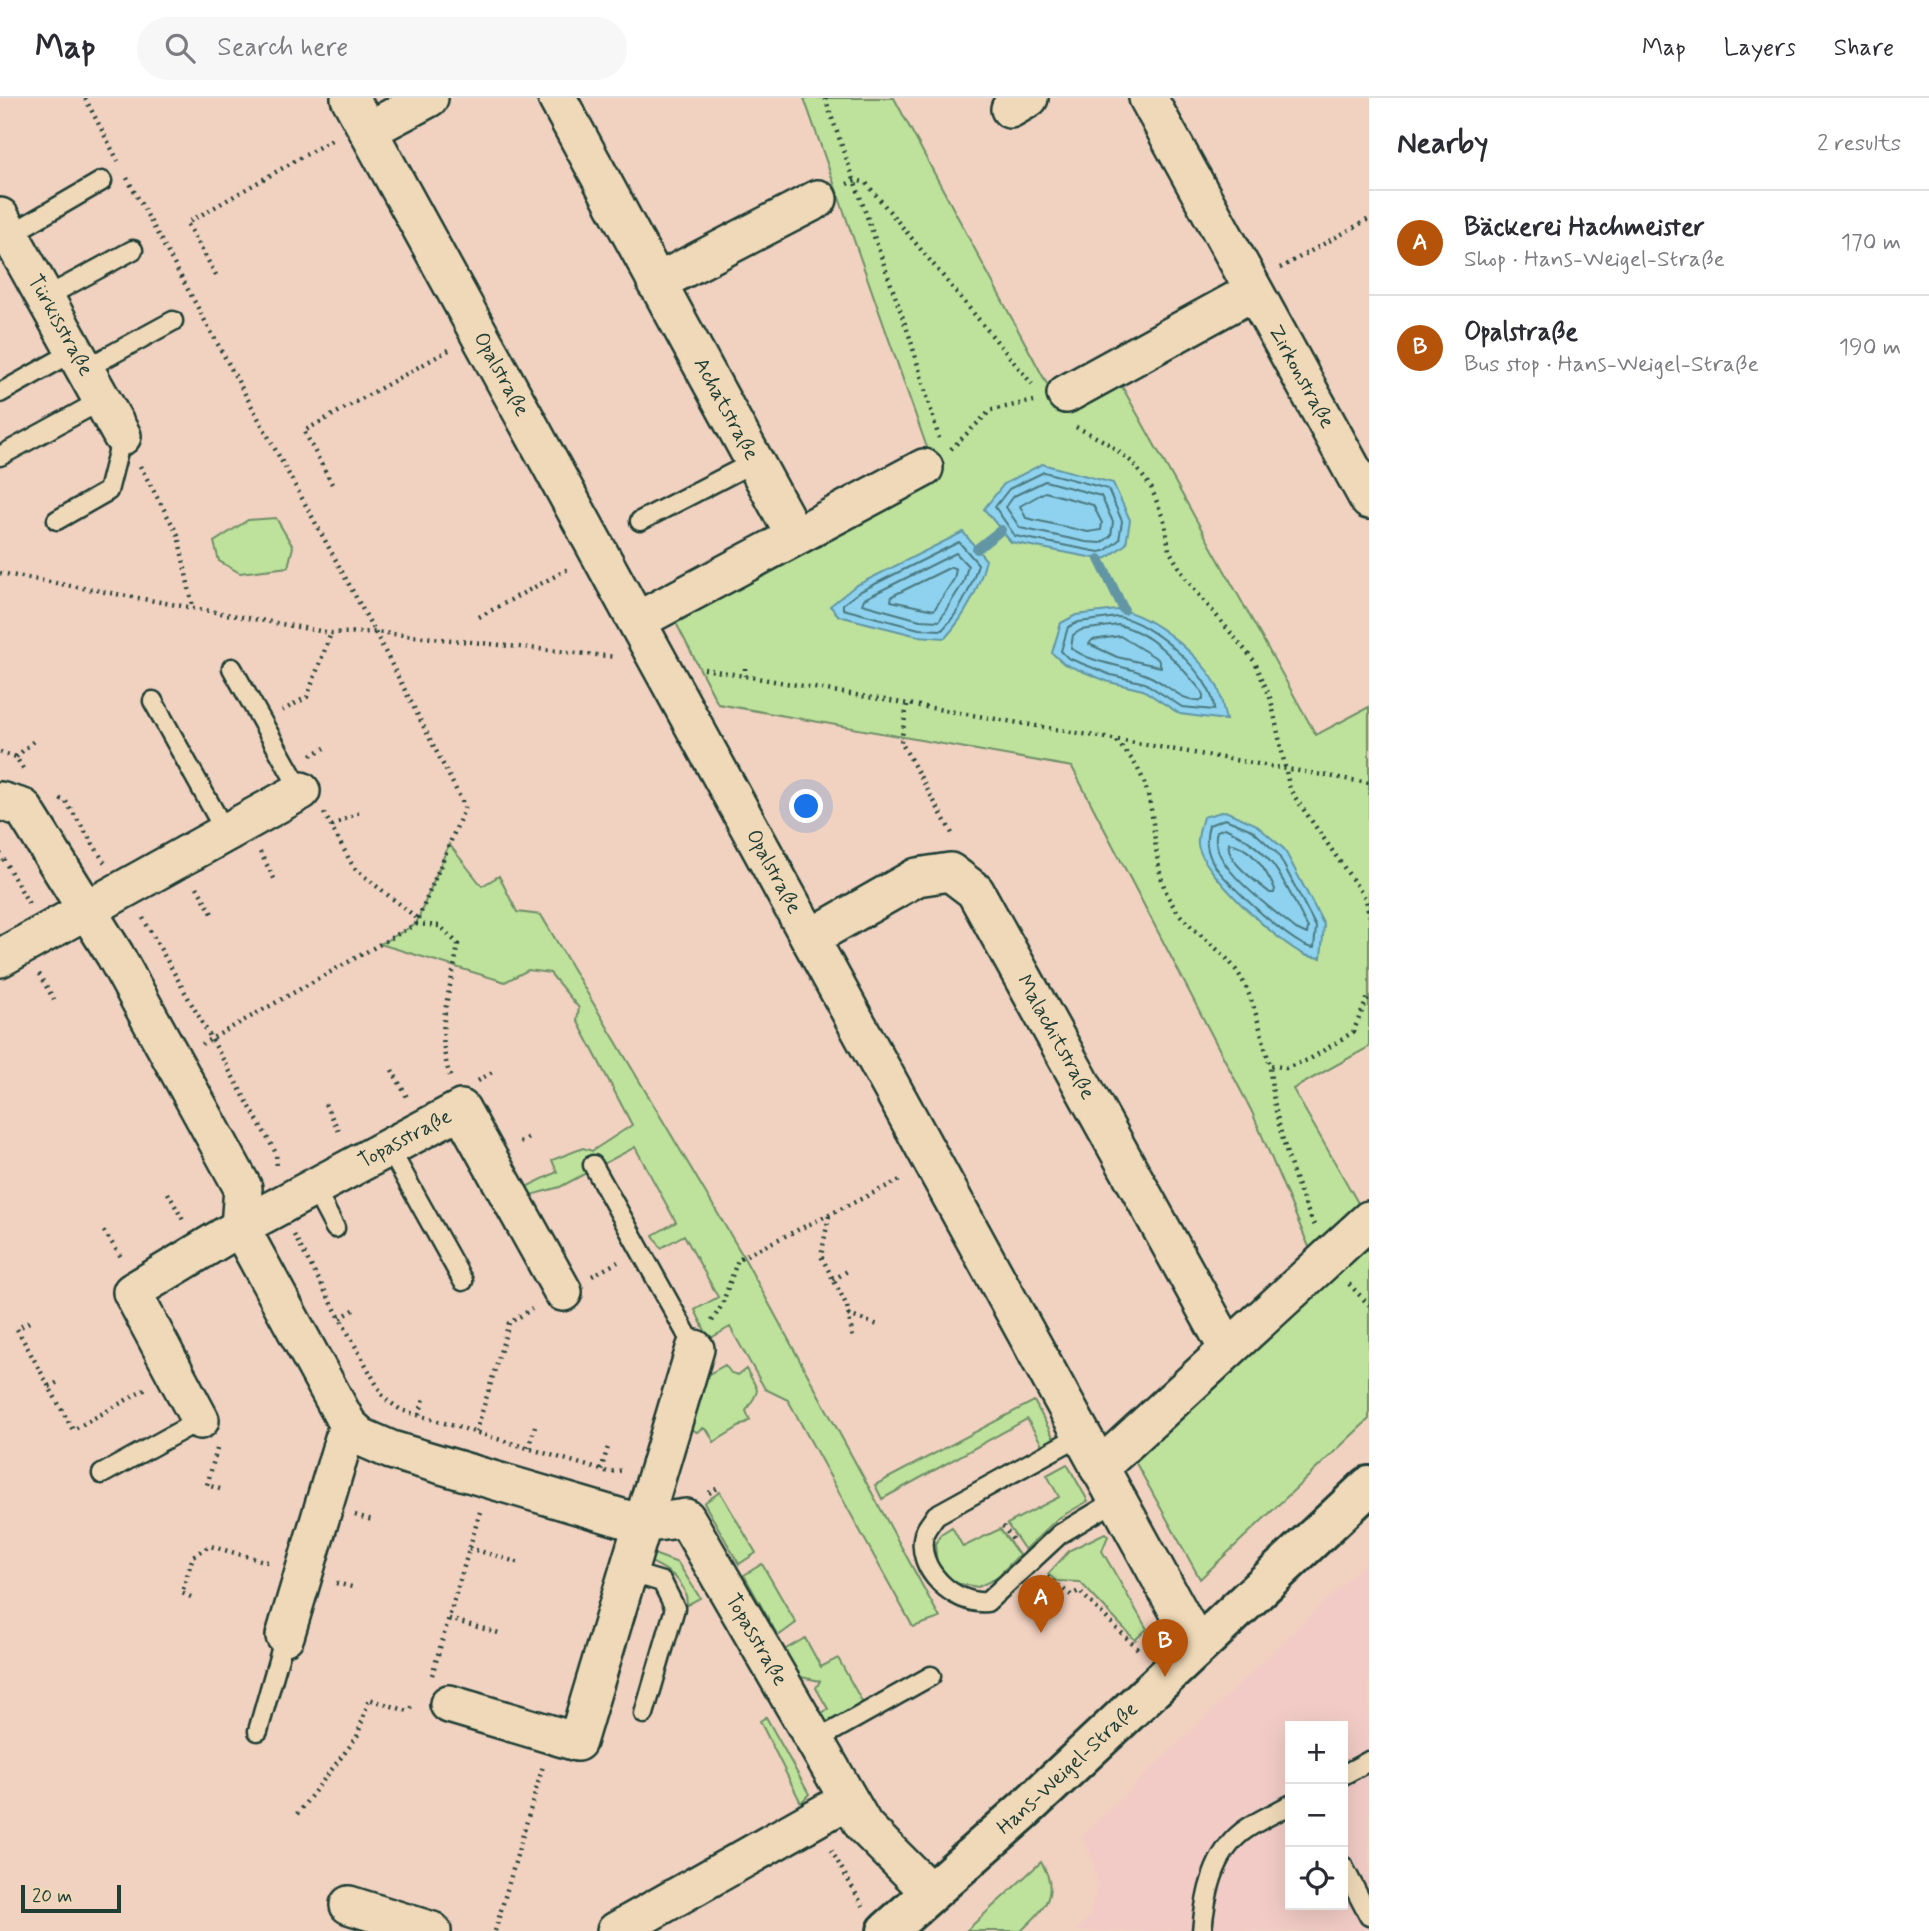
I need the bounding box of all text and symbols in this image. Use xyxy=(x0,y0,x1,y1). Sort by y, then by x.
search box xyxy=(137,17,627,80)
text: Map xyxy=(35,26,95,70)
icon: search xyxy=(161,29,199,67)
text: Search here xyxy=(217,31,348,65)
text: Map xyxy=(1642,33,1686,64)
text: Layers xyxy=(1724,33,1796,64)
text: Share xyxy=(1834,33,1894,64)
text: Nearby xyxy=(1397,124,1488,163)
text: 2 results xyxy=(1817,129,1901,159)
text: Bäckerei Hachmeister xyxy=(1464,211,1705,245)
text: A xyxy=(1412,228,1428,258)
text: 170 m xyxy=(1841,228,1901,258)
text: Shop · Hans-Weigel-Straße xyxy=(1464,245,1725,275)
street label: Türkisstraße xyxy=(21,270,100,381)
text: Opalstraße xyxy=(1464,316,1578,350)
street label: Zirkonstraße xyxy=(1261,320,1341,434)
street label: Opalstraße xyxy=(467,327,536,421)
text: B xyxy=(1413,333,1427,363)
text: 190 m xyxy=(1839,333,1901,363)
text: Bus stop · Hans-Weigel-Straße xyxy=(1464,350,1759,380)
street label: Achatstraße xyxy=(687,353,765,465)
your location xyxy=(789,789,823,823)
street label: Opalstraße xyxy=(739,824,808,919)
street label: Malachitstraße xyxy=(1010,970,1101,1105)
street label: Topasstraße xyxy=(353,1103,457,1175)
pin: A xyxy=(1018,1575,1064,1633)
street label: Topasstraße xyxy=(719,1589,794,1691)
pin: B xyxy=(1142,1619,1188,1677)
street label: Hans-Weigel-Straße xyxy=(991,1696,1144,1841)
map controls xyxy=(1285,1721,1348,1910)
button: + xyxy=(1285,1721,1348,1784)
button: − xyxy=(1285,1784,1348,1847)
button: locate xyxy=(1285,1847,1348,1910)
scale bar xyxy=(21,1882,121,1914)
text: 20 m xyxy=(32,1884,72,1909)

